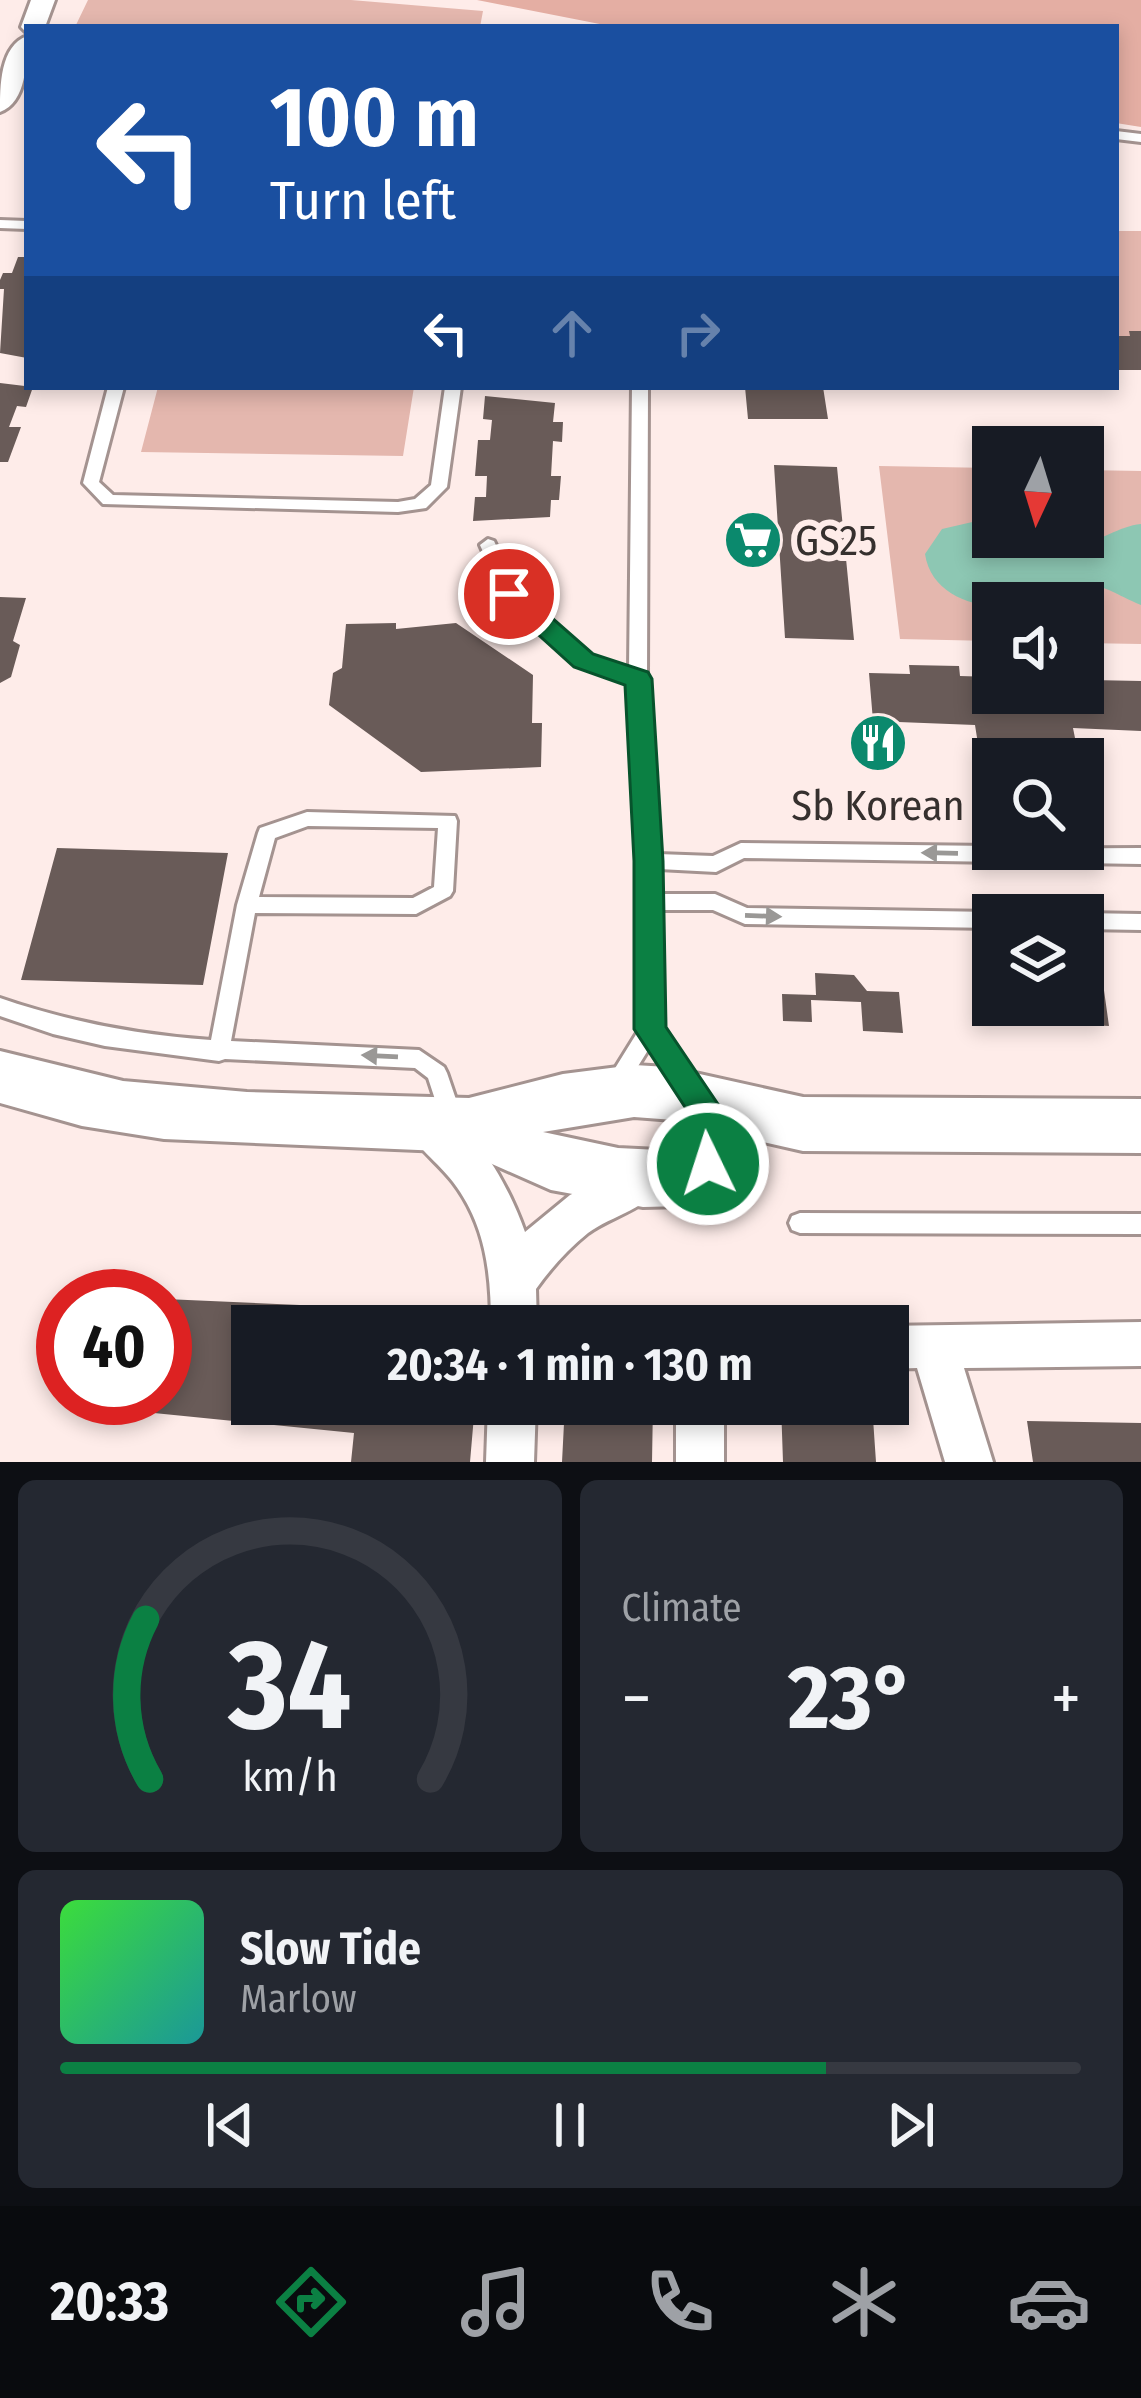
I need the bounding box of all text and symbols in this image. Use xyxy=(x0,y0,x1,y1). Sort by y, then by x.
text: 100 m xyxy=(270,67,479,168)
icon: left xyxy=(72,72,228,228)
text: Turn left xyxy=(270,169,456,233)
icon: left xyxy=(413,300,479,366)
icon: ahead xyxy=(539,300,605,366)
icon: right xyxy=(665,300,731,366)
north arrow xyxy=(972,426,1104,558)
map controls xyxy=(972,426,1104,1026)
supermarket icon: GS25 xyxy=(722,509,784,571)
place label: GS25 xyxy=(795,516,877,566)
pin xyxy=(458,543,560,645)
icon: arrive xyxy=(476,561,542,627)
button: sound xyxy=(972,582,1104,714)
restaurant icon: Sb Korean xyxy=(847,712,909,774)
button: search xyxy=(972,738,1104,870)
place label: Sb Korean xyxy=(791,781,965,831)
one-way arrow xyxy=(920,843,958,862)
button: layers xyxy=(972,894,1104,1026)
one-way arrow xyxy=(745,906,783,925)
one-way arrow xyxy=(360,1046,398,1065)
position arrow xyxy=(645,1101,771,1227)
speed limit sign: 40 xyxy=(36,1269,192,1425)
text: 20:34 · 1 min · 130 m xyxy=(387,1338,753,1392)
text: Climate xyxy=(622,1585,742,1631)
text: 34 xyxy=(227,1611,351,1761)
text: 23° xyxy=(788,1644,914,1752)
text: − xyxy=(622,1659,651,1738)
text: + xyxy=(1051,1659,1081,1738)
text: km/h xyxy=(242,1751,338,1802)
text: Slow Tide xyxy=(240,1922,421,1976)
text: Marlow xyxy=(240,1976,357,2022)
icon: previous xyxy=(197,2092,263,2158)
icon: pause xyxy=(537,2092,603,2158)
icon: next xyxy=(878,2092,944,2158)
icon: directions xyxy=(269,2260,353,2344)
icon: music xyxy=(454,2260,538,2344)
icon: phone xyxy=(638,2260,722,2344)
icon: climate xyxy=(822,2260,906,2344)
icon: car xyxy=(1007,2260,1091,2344)
text: 20:33 xyxy=(50,2270,169,2334)

